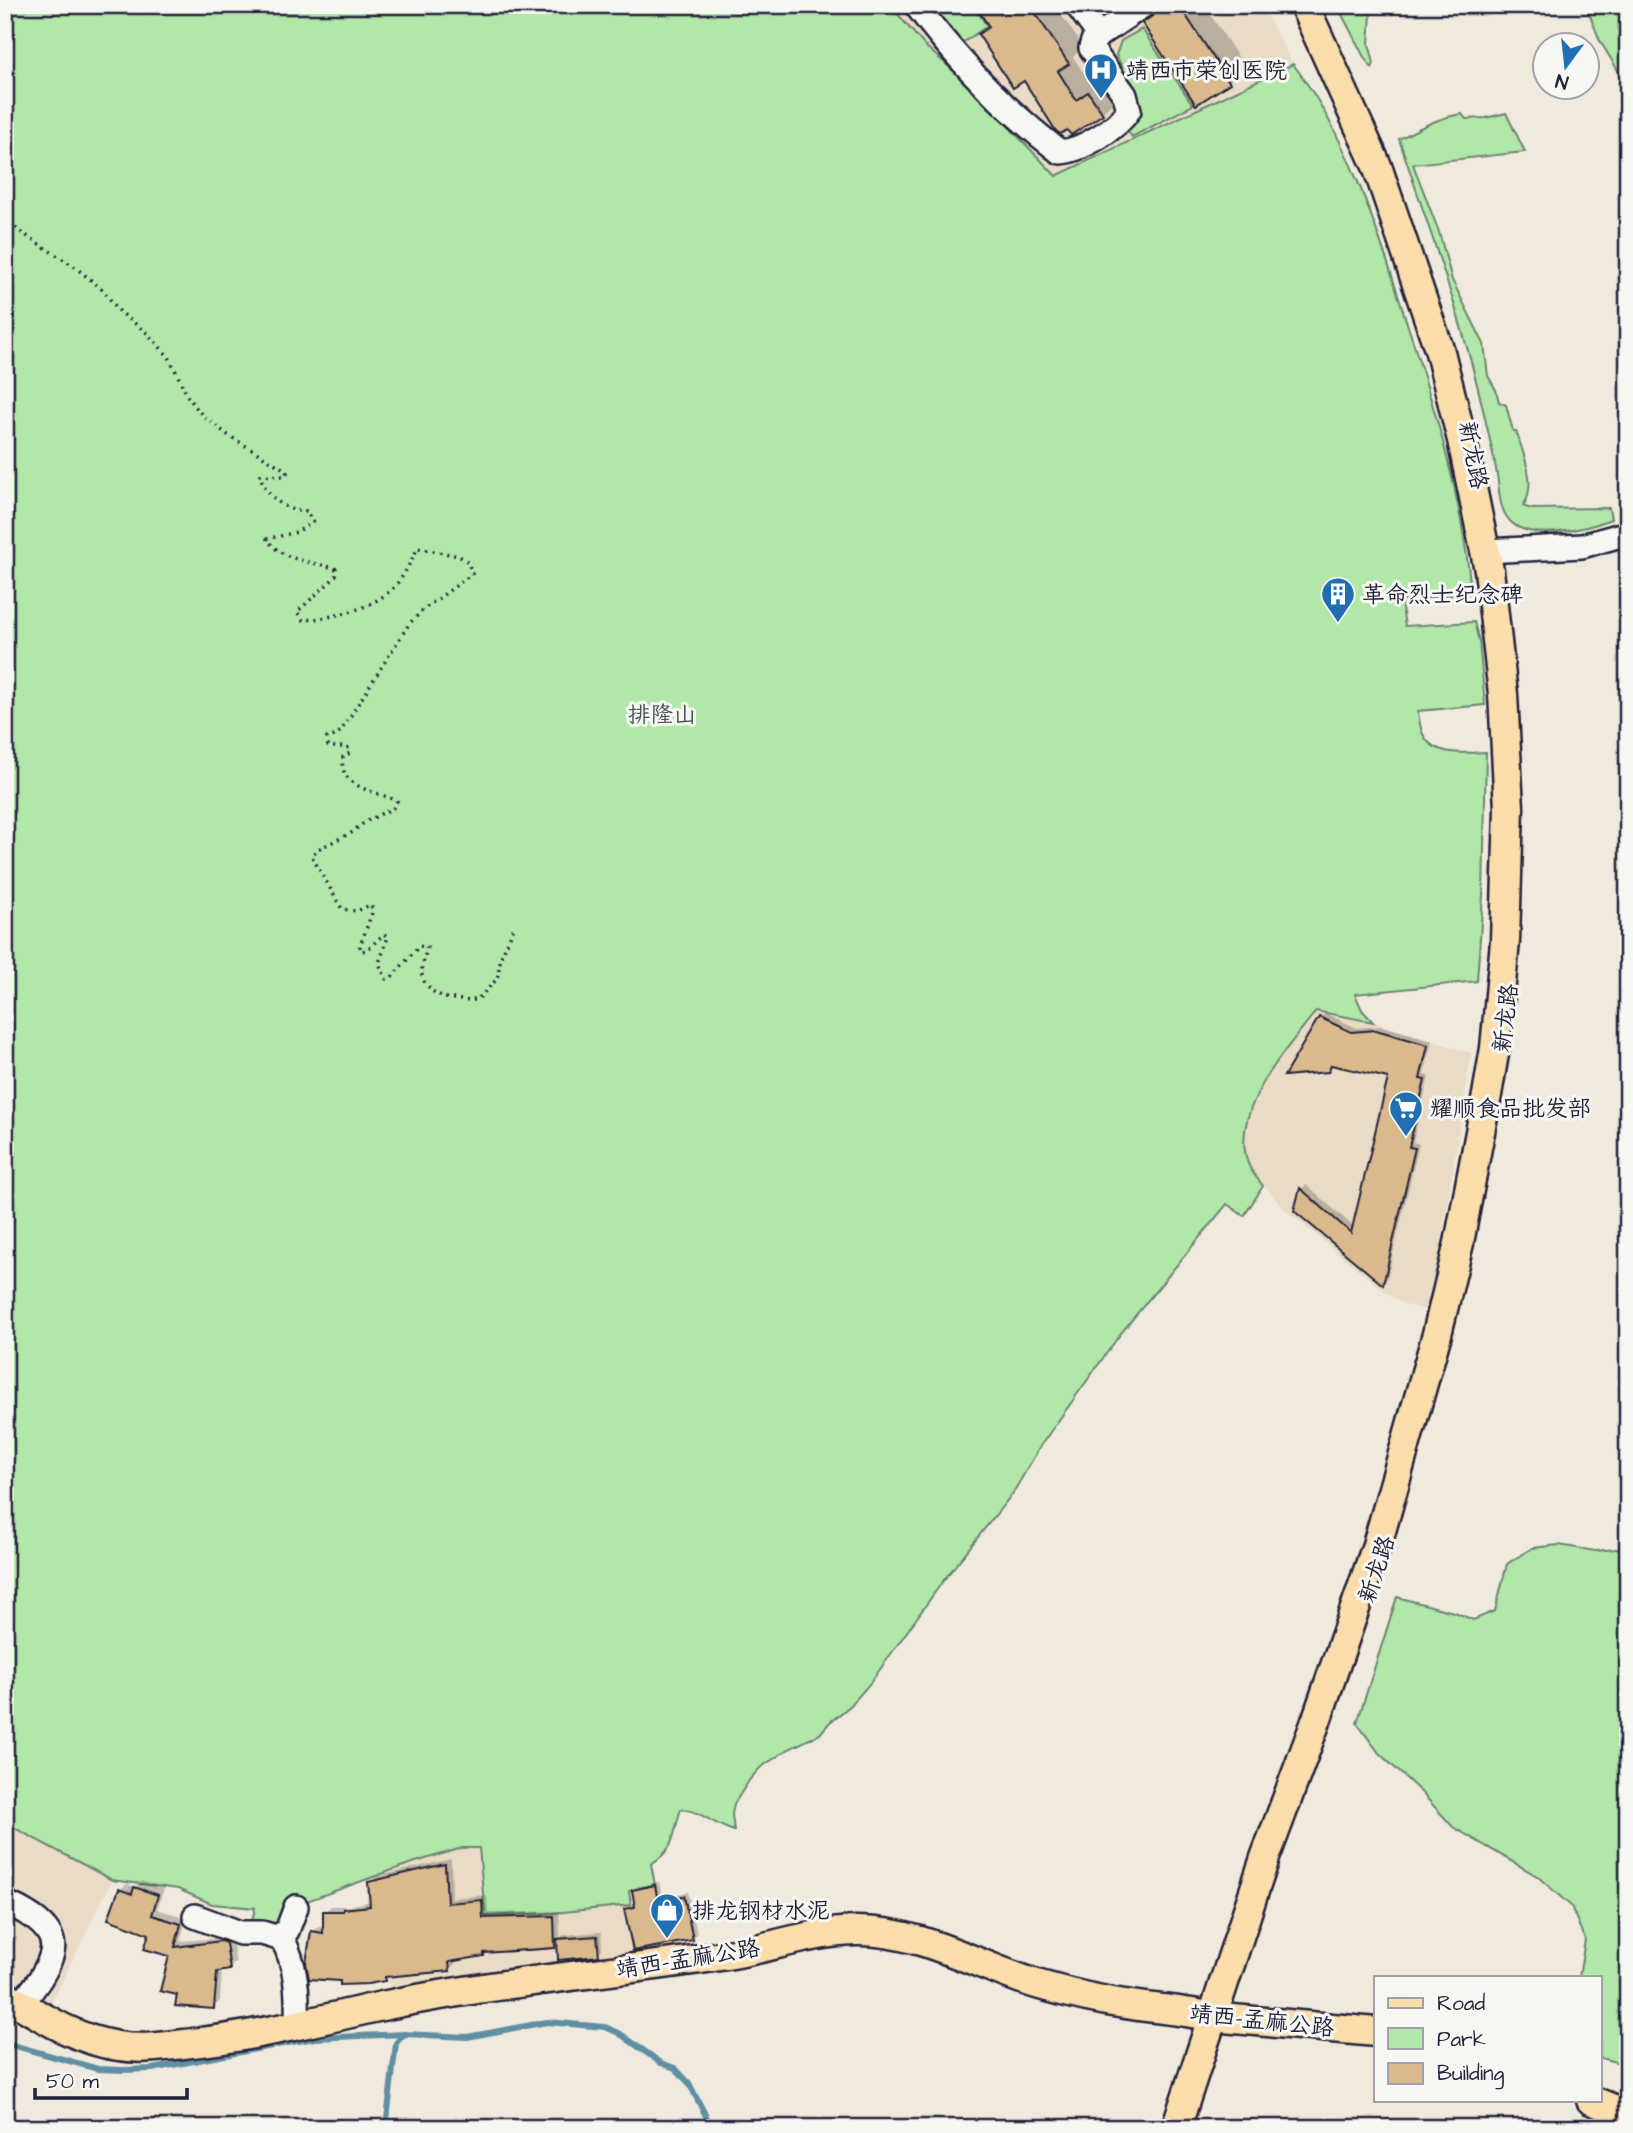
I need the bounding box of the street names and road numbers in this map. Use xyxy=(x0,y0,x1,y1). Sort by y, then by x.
street label: 新龙路 xyxy=(1451,418,1495,492)
street label: 新龙路 xyxy=(1486,982,1526,1054)
street label: 新龙路 xyxy=(1351,1532,1403,1607)
street label: 靖西-孟麻公路 xyxy=(614,1932,762,1986)
street label: 靖西-孟麻公路 xyxy=(1188,1997,1336,2044)

